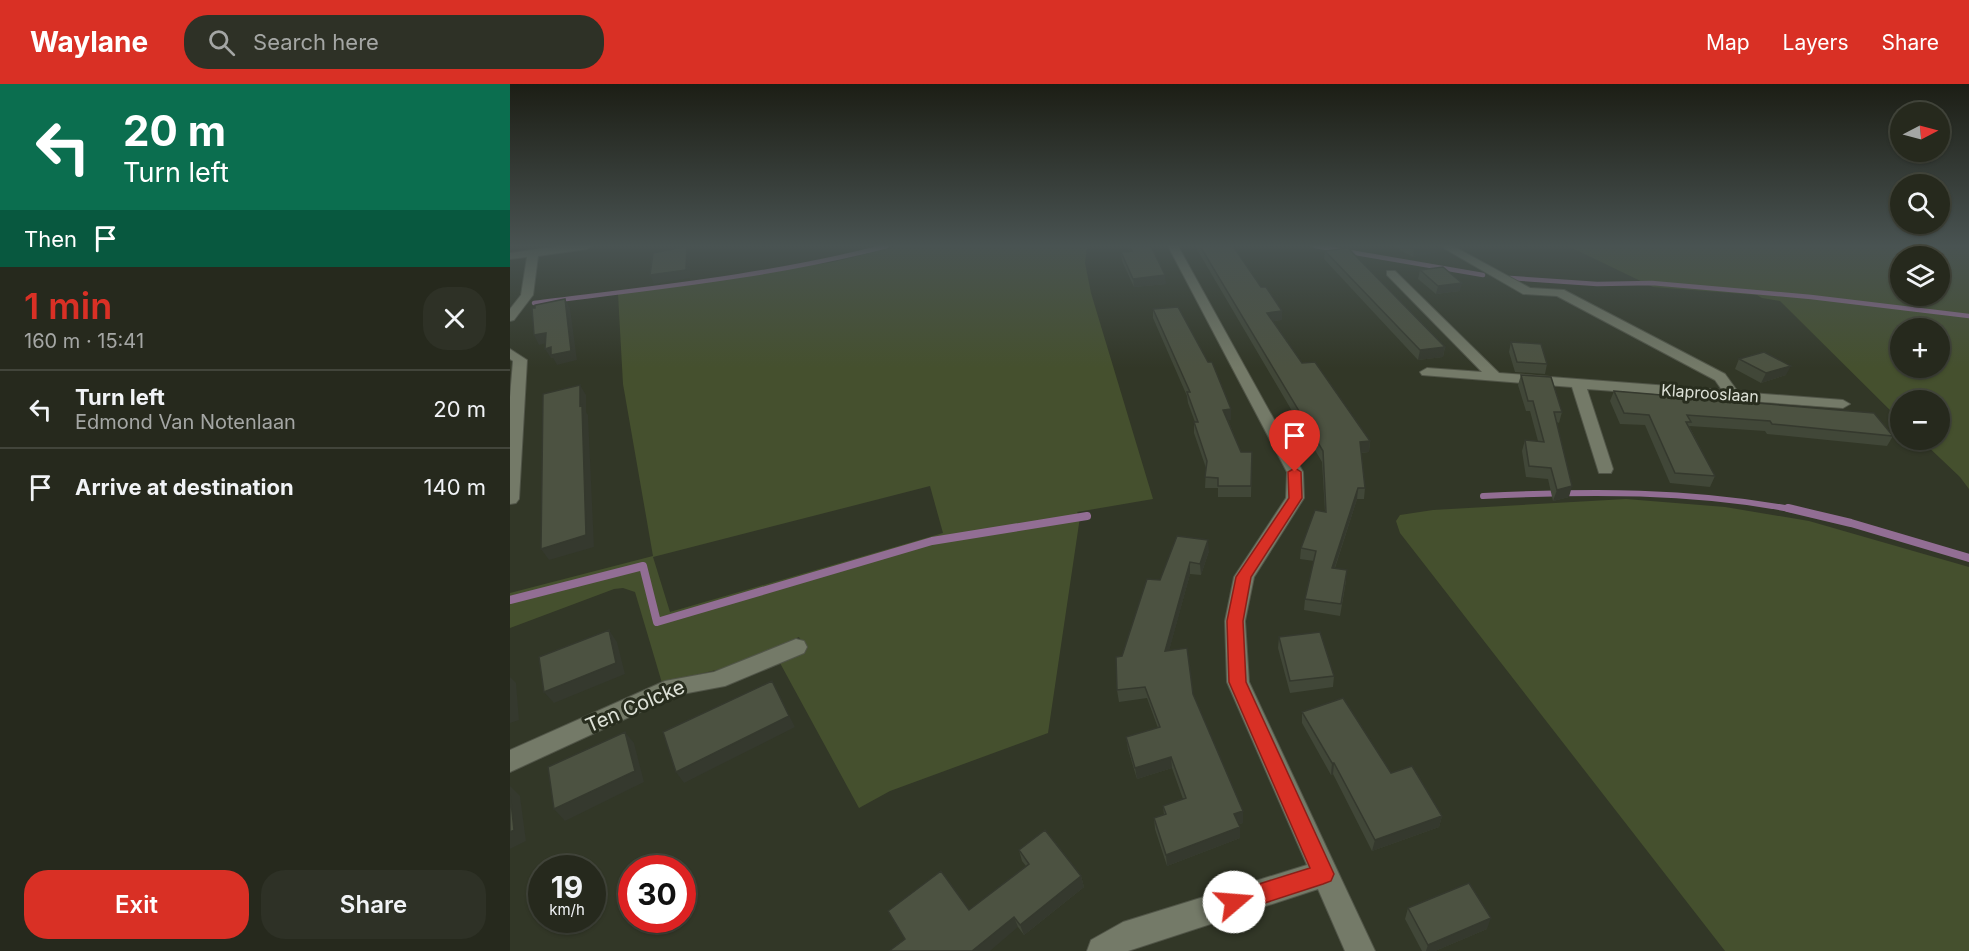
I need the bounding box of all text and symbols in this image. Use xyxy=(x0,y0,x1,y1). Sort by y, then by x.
search box xyxy=(184,15,604,69)
text: Waylane xyxy=(30,25,148,59)
icon: search xyxy=(205,26,238,59)
text: Search here xyxy=(253,29,379,55)
text: Map xyxy=(1706,30,1750,55)
text: Layers xyxy=(1783,30,1849,55)
text: Share xyxy=(1882,30,1939,55)
north arrow xyxy=(1890,102,1950,162)
map controls xyxy=(1890,102,1950,450)
text: 20 m xyxy=(123,105,226,156)
icon: left xyxy=(24,108,102,186)
text: Turn left xyxy=(123,156,229,189)
button: search xyxy=(1890,174,1950,234)
icon: arrive xyxy=(89,222,122,255)
text: Then xyxy=(24,226,77,252)
button: layers xyxy=(1890,246,1950,306)
text: 1 min xyxy=(24,284,112,328)
button: close xyxy=(423,287,486,350)
button: + xyxy=(1890,318,1950,378)
text: 160 m · 15:41 xyxy=(24,329,144,353)
street label: Klaprooslaan xyxy=(1660,380,1760,406)
text: Turn left xyxy=(75,384,165,410)
button: − xyxy=(1890,390,1950,450)
icon: left xyxy=(24,393,57,426)
text: 20 m xyxy=(433,396,486,422)
text: Edmond Van Notenlaan xyxy=(75,410,296,434)
pin xyxy=(1269,410,1320,472)
icon: arrive xyxy=(1278,419,1311,452)
icon: arrive xyxy=(24,471,57,504)
text: Arrive at destination xyxy=(75,474,294,500)
text: 140 m xyxy=(424,474,486,500)
street label: Ten Colcke xyxy=(582,674,688,738)
speed limit sign: 30 xyxy=(618,855,696,933)
text: 19 xyxy=(551,869,583,905)
button: Exit xyxy=(24,870,249,939)
button: Share xyxy=(261,870,486,939)
position arrow xyxy=(1202,870,1266,934)
text: km/h xyxy=(549,900,585,919)

